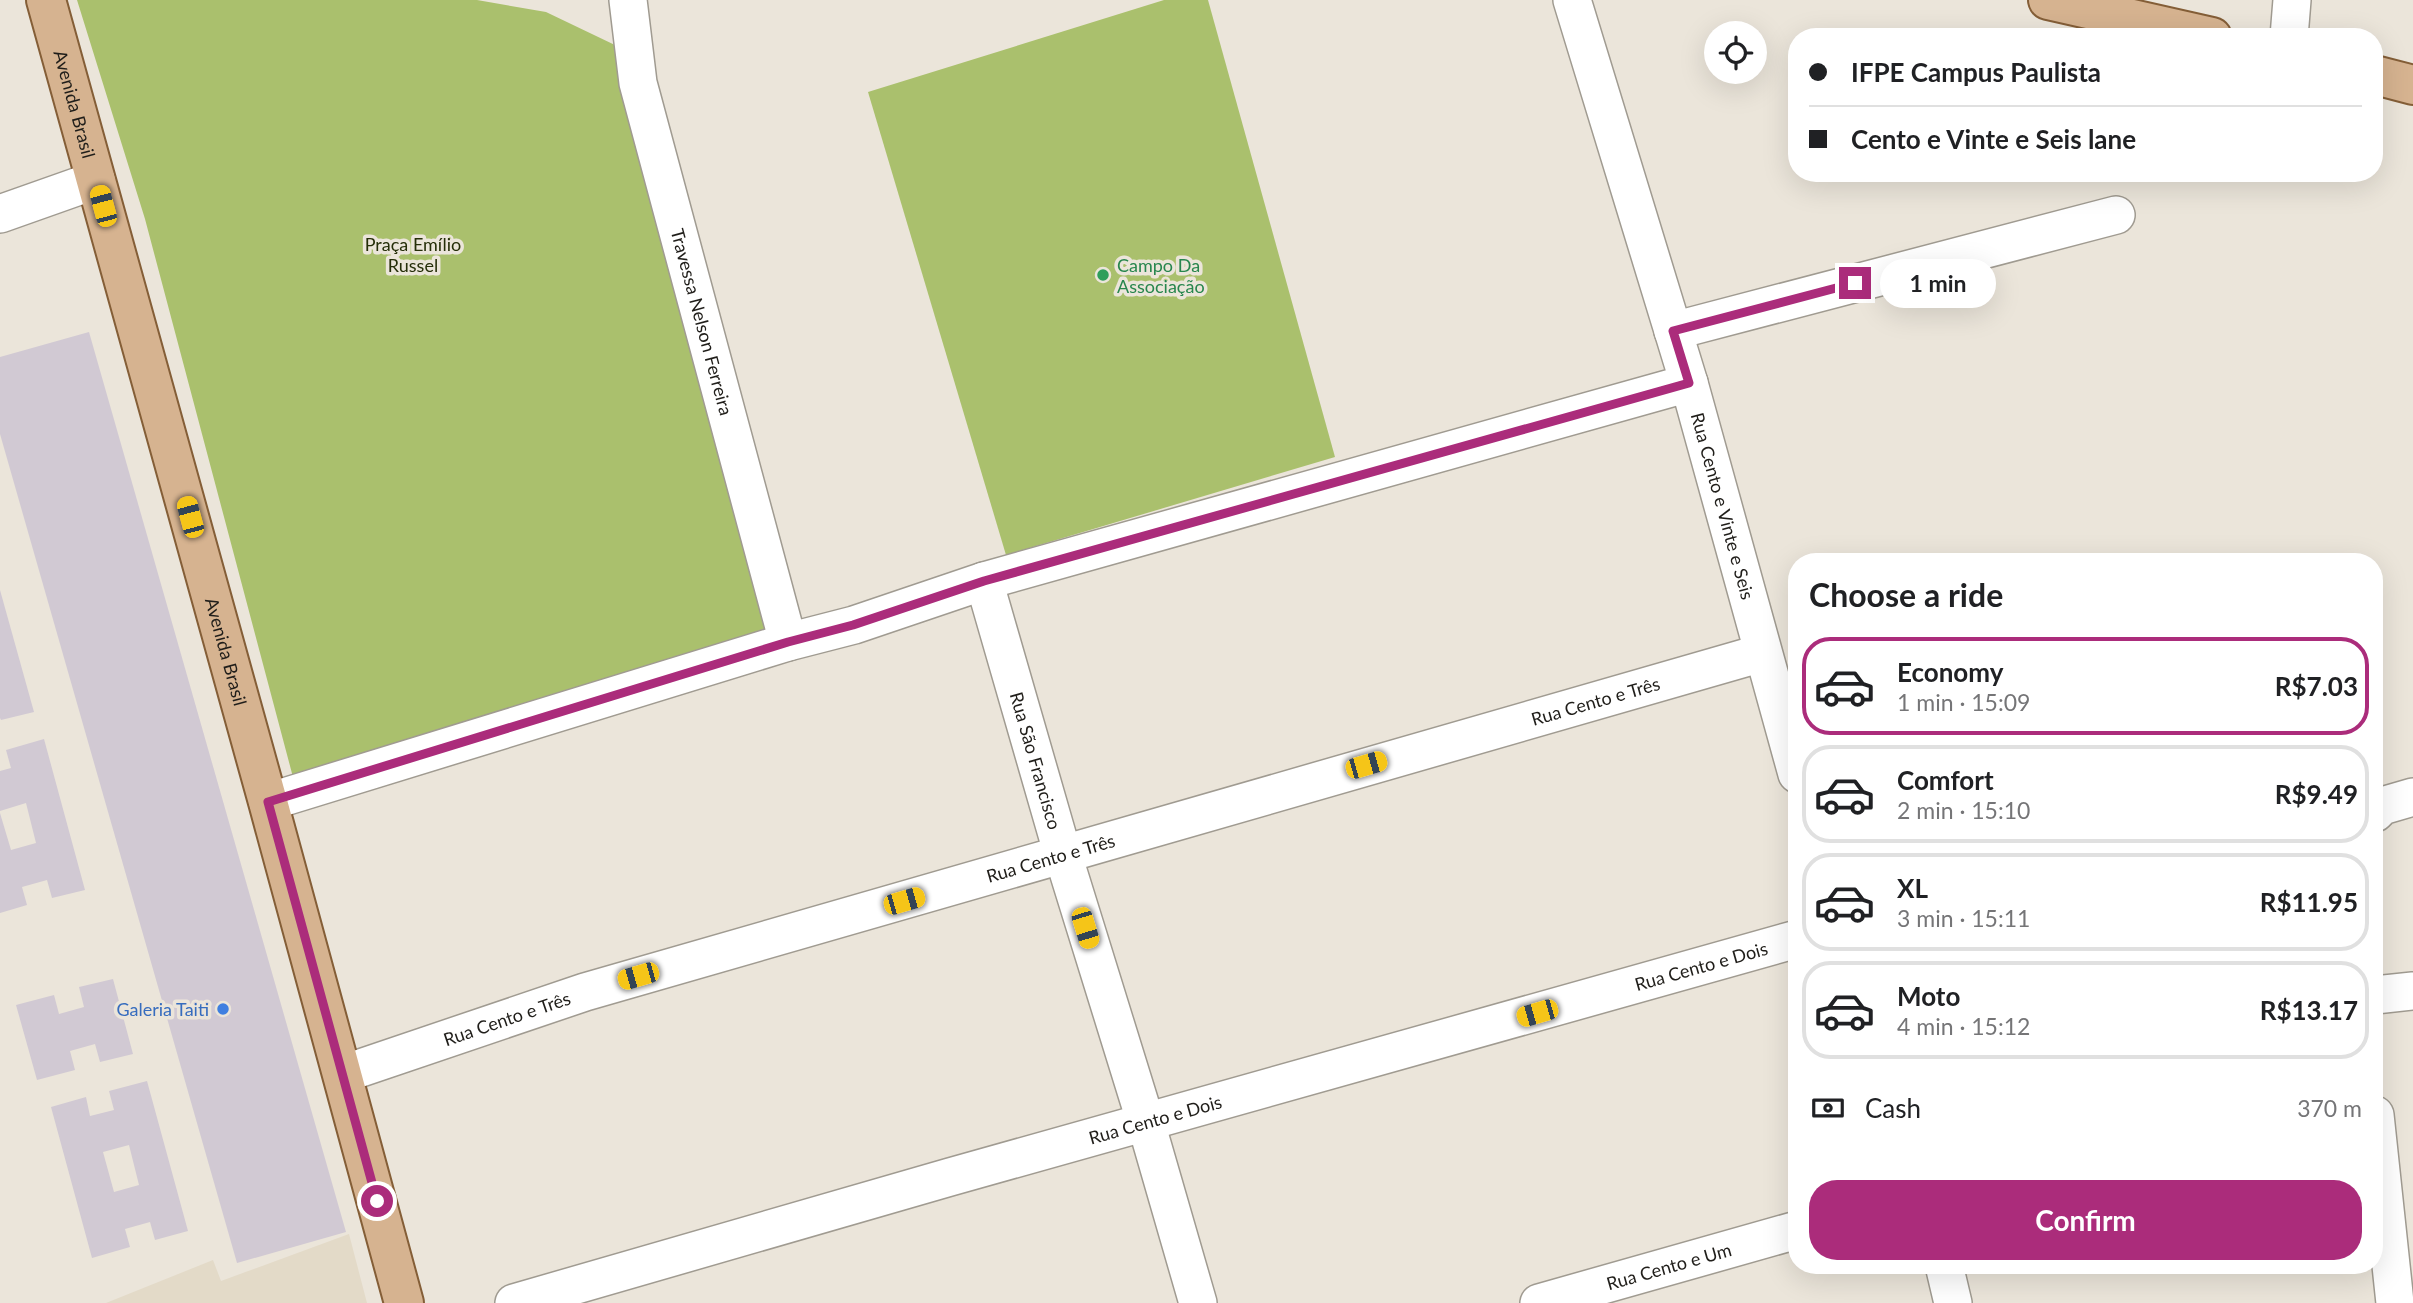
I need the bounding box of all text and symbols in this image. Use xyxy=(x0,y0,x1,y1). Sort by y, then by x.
map controls xyxy=(1704,21,1767,84)
button: locate xyxy=(1704,21,1767,84)
street label: Avenida Brasil xyxy=(49,48,100,161)
text: IFPE Campus Paulista xyxy=(1851,56,2101,88)
text: Cento e Vinte e Seis lane xyxy=(1851,123,2136,155)
car xyxy=(88,183,119,229)
street label: Travessa Nelson Ferreira xyxy=(667,226,738,418)
park label: Praça Emílio Russel xyxy=(365,233,461,276)
place label: Campo Da Associação xyxy=(1117,254,1205,297)
callout: 1 min xyxy=(1880,258,1995,308)
marker: Campo Da Associação xyxy=(1095,267,1111,283)
route end xyxy=(1839,267,1871,299)
text: 1 min xyxy=(1909,269,1967,297)
street label: Rua Cento e Vinte e Seis xyxy=(1687,410,1759,602)
car xyxy=(175,494,206,540)
text: Choose a ride xyxy=(1809,575,2003,614)
street label: Avenida Brasil xyxy=(201,595,252,708)
icon: car xyxy=(1813,655,1876,718)
text: Economy xyxy=(1897,656,2003,688)
text: R$7.03 xyxy=(2275,670,2358,702)
street label: Rua Cento e Três xyxy=(1529,672,1662,730)
text: 1 min · 15:09 xyxy=(1897,688,2030,716)
street label: Rua São Francisco xyxy=(1006,689,1066,832)
car xyxy=(1343,749,1390,781)
icon: car xyxy=(1813,763,1876,826)
text: Comfort xyxy=(1897,764,1994,796)
text: R$9.49 xyxy=(2275,778,2358,810)
text: 2 min · 15:10 xyxy=(1897,796,2030,824)
street label: Rua Cento e Três xyxy=(984,829,1118,887)
icon: car xyxy=(1813,871,1876,934)
text: XL xyxy=(1897,872,1928,904)
car xyxy=(881,885,928,917)
text: R$11.95 xyxy=(2260,886,2358,918)
text: 3 min · 15:11 xyxy=(1897,904,2030,932)
car xyxy=(1069,905,1102,951)
street label: Rua Cento e Dois xyxy=(1632,937,1770,995)
car xyxy=(615,960,662,992)
icon: car xyxy=(1813,979,1876,1042)
text: Moto xyxy=(1897,980,1960,1012)
street label: Rua Cento e Três xyxy=(440,987,573,1050)
text: R$13.17 xyxy=(2260,994,2358,1026)
car xyxy=(1514,997,1561,1029)
place label: Galeria Taiti xyxy=(116,998,209,1020)
marker: Galeria Taiti xyxy=(215,1001,231,1017)
text: 4 min · 15:12 xyxy=(1897,1012,2030,1040)
icon: cash xyxy=(1809,1089,1847,1127)
street label: Rua Cento e Dois xyxy=(1086,1090,1224,1148)
text: Cash xyxy=(1865,1092,1921,1124)
text: 370 m xyxy=(2297,1094,2362,1122)
button: Confirm xyxy=(1809,1180,2362,1260)
route start xyxy=(361,1185,393,1217)
street label: Rua Cento e Um xyxy=(1604,1238,1734,1294)

